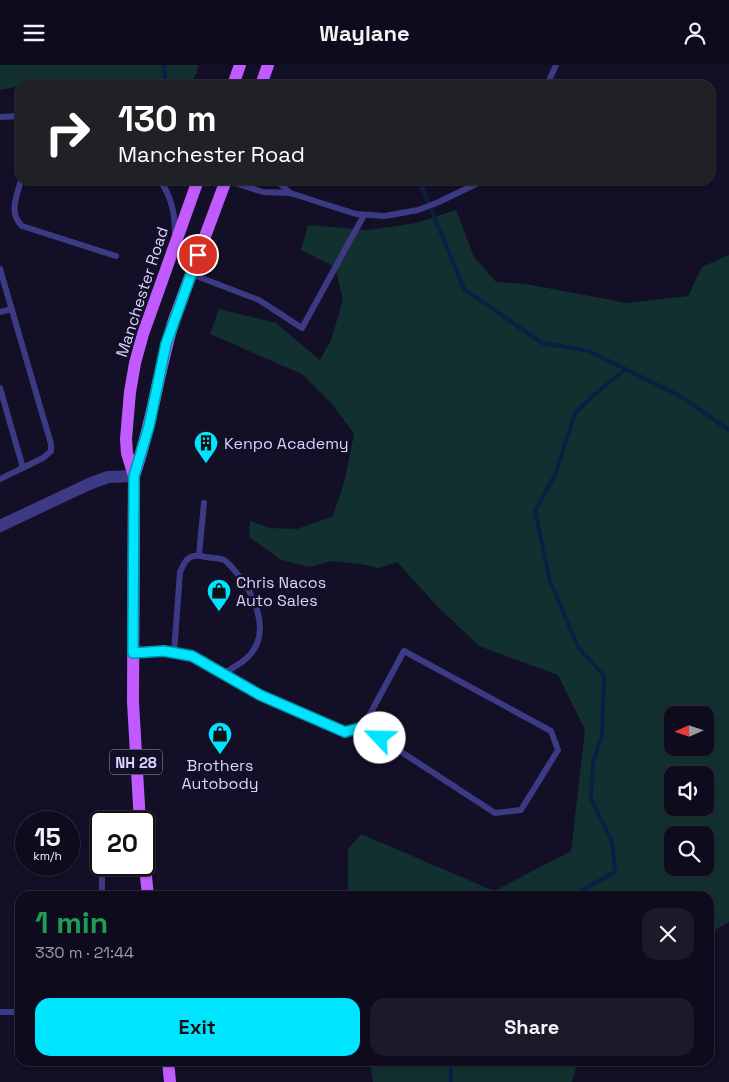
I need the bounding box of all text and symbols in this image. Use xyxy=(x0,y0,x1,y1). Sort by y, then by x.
icon: menu xyxy=(20,19,48,47)
text: Waylane xyxy=(319,19,410,47)
icon: person xyxy=(681,19,709,47)
text: 130 m xyxy=(118,97,217,141)
icon: right xyxy=(35,100,100,165)
text: Manchester Road xyxy=(118,140,305,168)
street label: Manchester Road xyxy=(111,224,173,360)
pin xyxy=(177,234,219,276)
icon: arrive xyxy=(184,241,212,269)
building icon: Kenpo Academy xyxy=(193,430,219,464)
place label: Kenpo Academy xyxy=(224,433,349,454)
place label: Chris Nacos Auto Sales xyxy=(236,572,326,611)
shop icon: Chris Nacos Auto Sales xyxy=(206,578,232,612)
north arrow xyxy=(664,706,714,756)
map controls xyxy=(664,706,714,876)
position arrow xyxy=(353,711,405,763)
shop icon: Brothers Autobody xyxy=(207,721,233,755)
road number: NH 28 xyxy=(110,749,162,775)
place label: Brothers Autobody xyxy=(181,755,259,794)
button: sound xyxy=(664,766,714,816)
speed limit sign: 20 xyxy=(90,811,155,876)
text: 15 xyxy=(34,821,61,853)
button: search xyxy=(664,826,714,876)
text: km/h xyxy=(33,848,62,864)
text: 1 min xyxy=(35,903,108,942)
button: close xyxy=(642,908,694,960)
text: 330 m · 21:44 xyxy=(35,942,134,963)
button: Exit xyxy=(35,998,360,1056)
button: Share xyxy=(370,998,694,1056)

